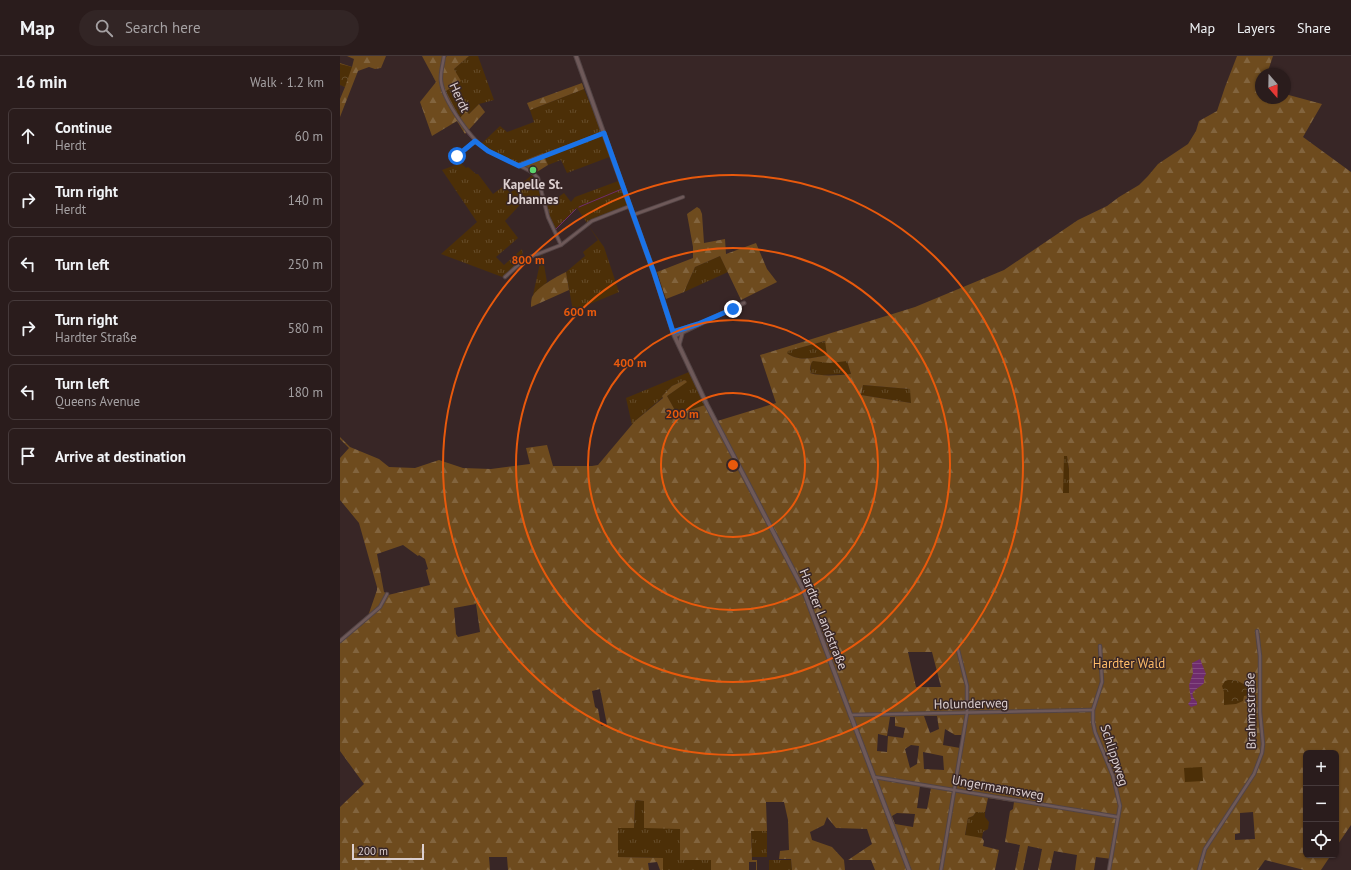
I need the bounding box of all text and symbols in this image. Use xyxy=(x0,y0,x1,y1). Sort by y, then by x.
search box xyxy=(79,10,359,46)
text: Map xyxy=(20,16,55,40)
icon: search xyxy=(93,17,115,39)
text: Search here xyxy=(125,18,201,37)
text: Map xyxy=(1189,19,1215,37)
text: Layers xyxy=(1237,19,1275,37)
text: Share xyxy=(1297,19,1331,37)
north arrow xyxy=(1255,68,1291,104)
text: 16 min xyxy=(16,71,67,93)
text: Walk · 1.2 km xyxy=(250,74,324,91)
street label: Herdt xyxy=(445,79,474,115)
text: Continue xyxy=(55,118,112,137)
icon: ahead xyxy=(17,125,39,147)
text: 60 m xyxy=(295,128,323,145)
text: Herdt xyxy=(55,137,86,154)
route start xyxy=(448,147,466,165)
marker: Kapelle St. Johannes xyxy=(528,165,538,175)
place label: Kapelle St. Johannes xyxy=(503,176,563,208)
text: Turn right xyxy=(55,182,118,201)
icon: right xyxy=(17,189,39,211)
text: 140 m xyxy=(288,192,323,209)
text: Herdt xyxy=(55,201,86,218)
text: 800 m xyxy=(511,252,545,267)
icon: left xyxy=(17,253,39,275)
text: Turn left xyxy=(55,255,109,274)
text: 250 m xyxy=(288,256,323,273)
route end xyxy=(724,300,742,318)
text: 600 m xyxy=(563,304,597,319)
text: Turn right xyxy=(55,310,118,329)
icon: right xyxy=(17,317,39,339)
text: 580 m xyxy=(288,320,323,337)
text: Hardter Straße xyxy=(55,329,137,346)
text: 400 m xyxy=(613,355,647,370)
text: Turn left xyxy=(55,374,109,393)
icon: left xyxy=(17,381,39,403)
text: 180 m xyxy=(288,384,323,401)
text: Queens Avenue xyxy=(55,393,140,410)
text: 200 m xyxy=(665,406,699,421)
icon: arrive xyxy=(17,445,39,467)
text: Arrive at destination xyxy=(55,447,186,466)
centre of rings xyxy=(726,458,740,472)
street label: Hardter Landstraße xyxy=(796,566,852,672)
park label: Hardter Wald xyxy=(1093,655,1165,672)
street label: Brahmsstraße xyxy=(1241,673,1260,749)
street label: Holunderweg xyxy=(934,694,1008,713)
street label: Schlippweg xyxy=(1097,722,1132,788)
map controls xyxy=(1303,750,1339,858)
button: + xyxy=(1303,750,1339,786)
street label: Ungermannsweg xyxy=(951,771,1045,804)
button: − xyxy=(1303,786,1339,822)
button: locate xyxy=(1303,822,1339,858)
scale bar xyxy=(352,842,424,861)
text: 200 m xyxy=(358,844,388,858)

